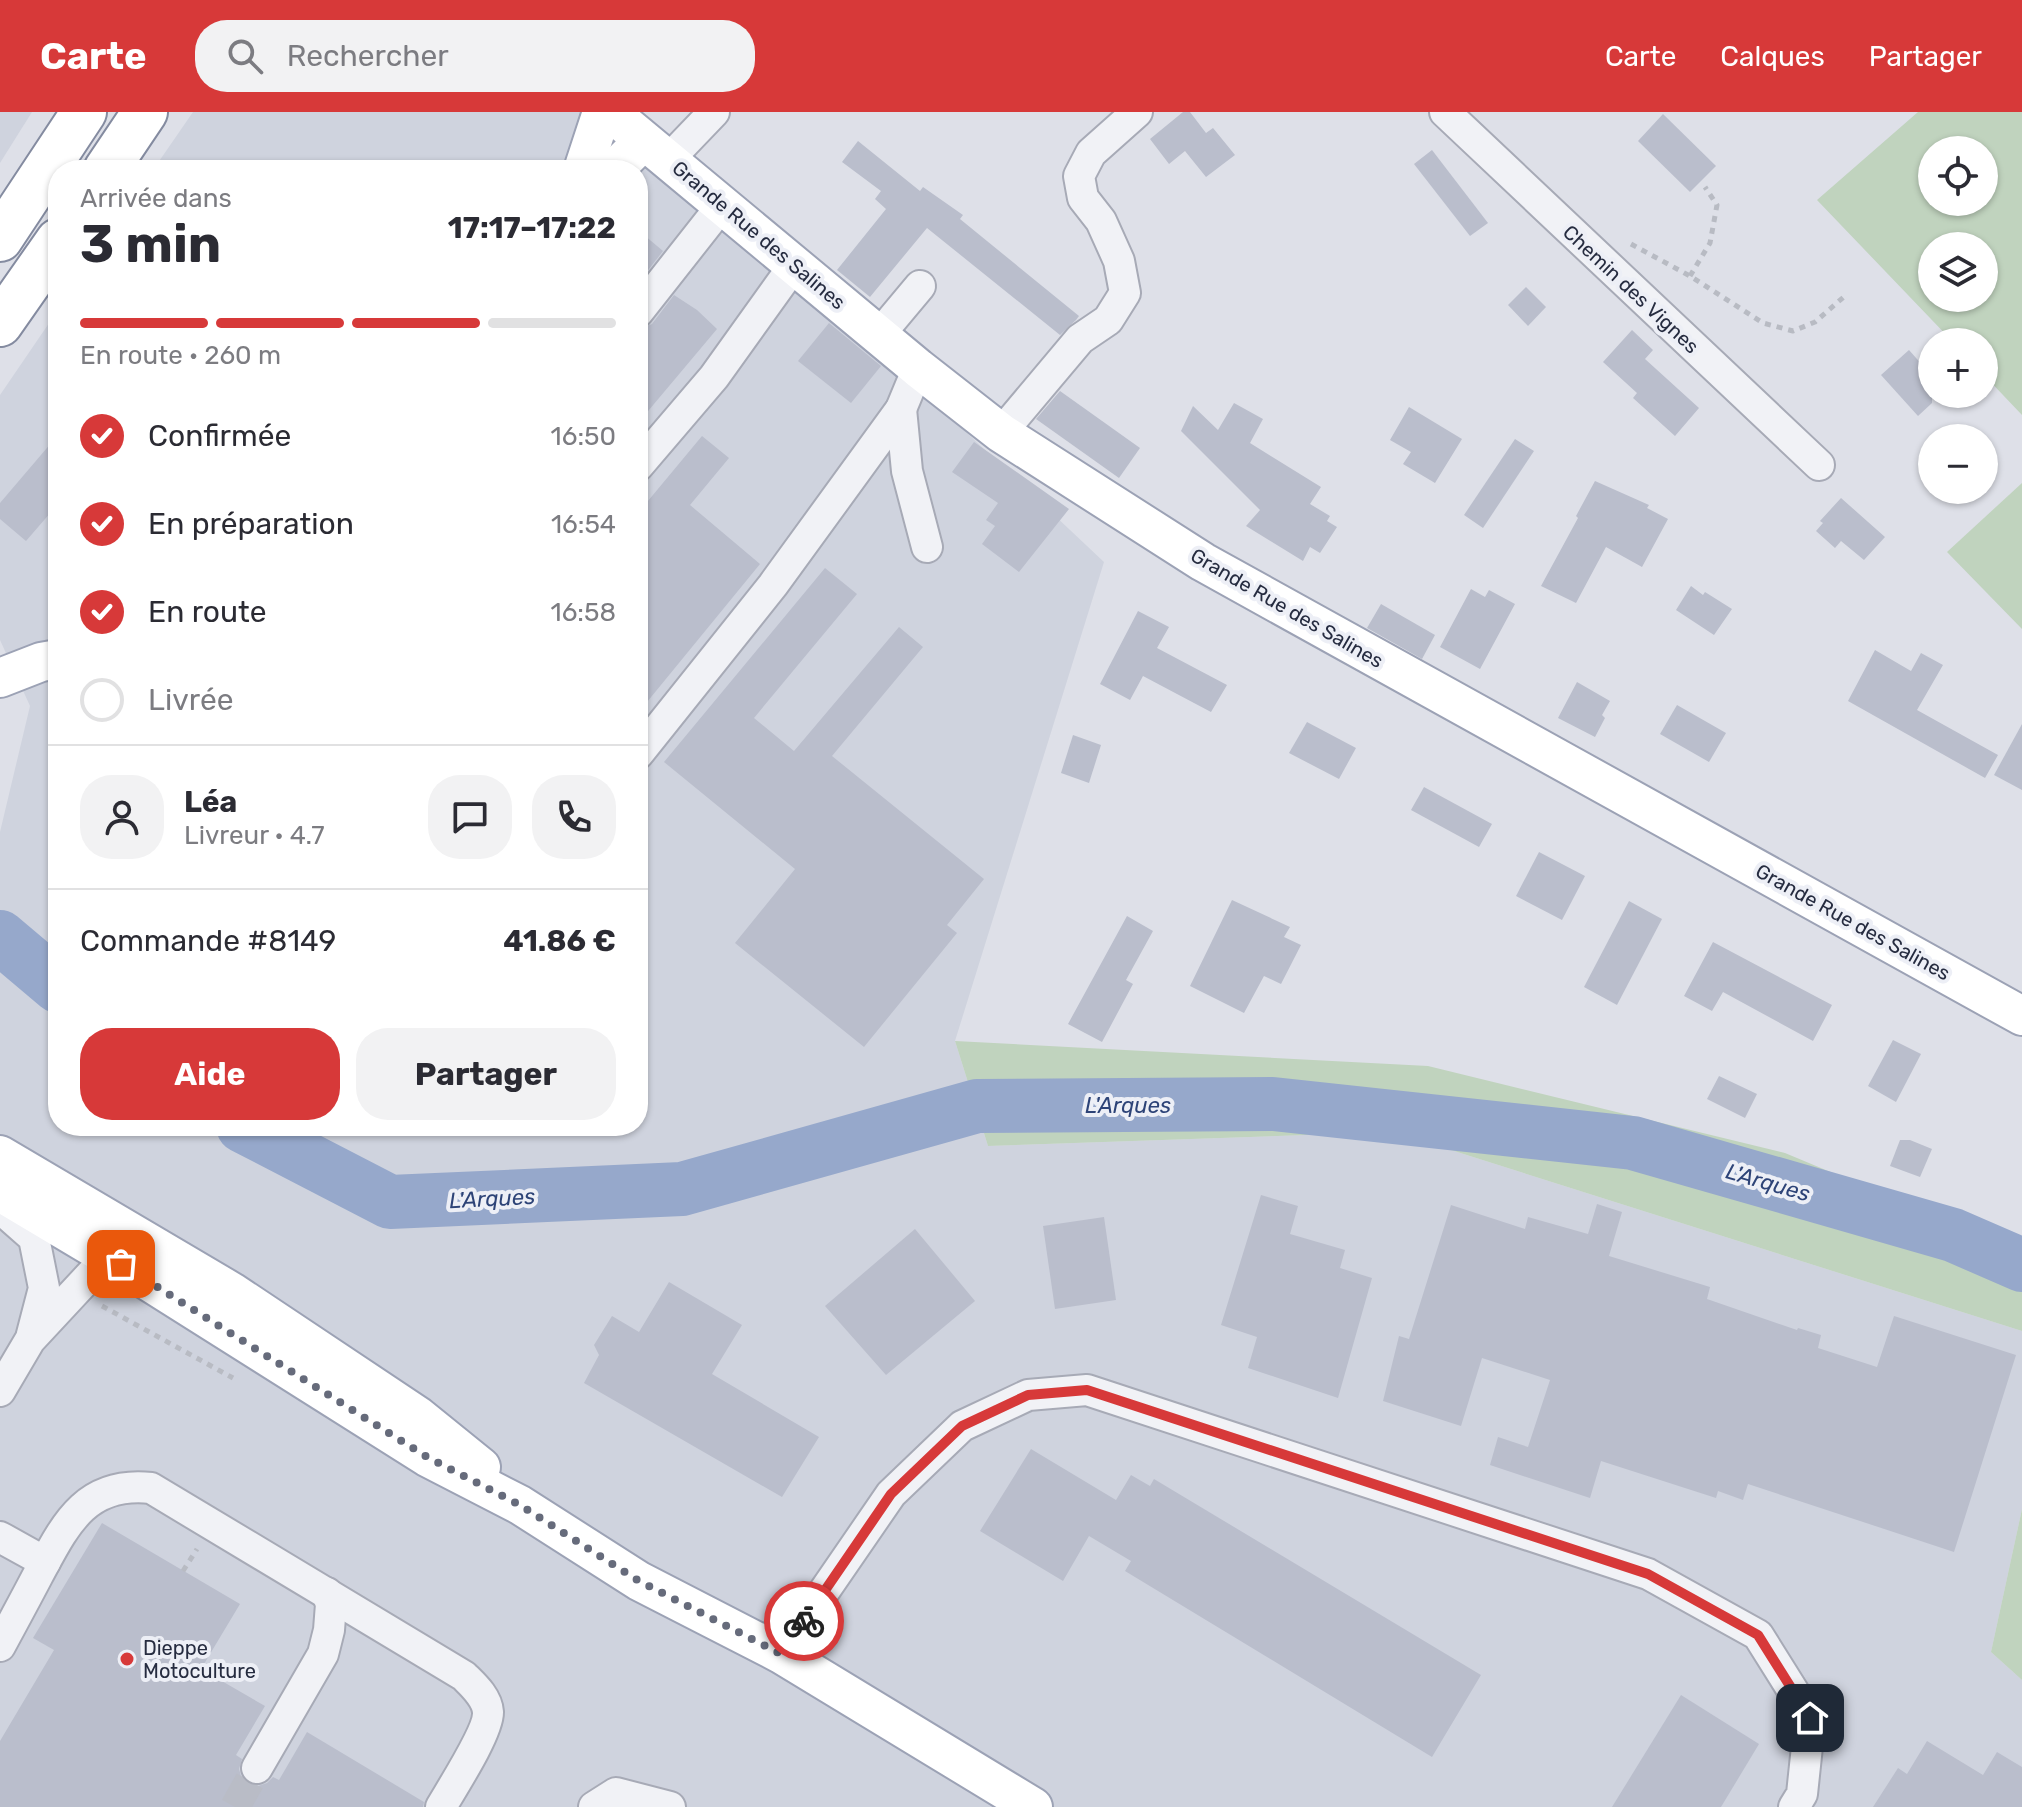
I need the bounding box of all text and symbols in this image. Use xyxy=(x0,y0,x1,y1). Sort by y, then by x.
search box xyxy=(195,20,755,92)
text: Carte xyxy=(40,33,147,79)
icon: search xyxy=(223,34,267,78)
text: Rechercher xyxy=(287,38,449,74)
text: Carte xyxy=(1605,40,1676,73)
text: Calques xyxy=(1720,40,1825,73)
text: Partager xyxy=(1869,40,1982,73)
map controls xyxy=(1918,136,1998,504)
button: locate xyxy=(1918,136,1998,216)
street label: Grande Rue des Salines xyxy=(668,156,850,314)
text: Arrivée dans xyxy=(80,183,232,214)
text: 17:17–17:22 xyxy=(448,210,616,246)
text: 3 min xyxy=(80,213,221,275)
street label: Chemin des Vignes xyxy=(1558,220,1704,358)
button: layers xyxy=(1918,232,1998,312)
button: + xyxy=(1918,328,1998,408)
text: En route · 260 m xyxy=(80,340,281,371)
icon: check xyxy=(80,414,124,458)
text: Confirmée xyxy=(148,418,291,454)
text: 16:50 xyxy=(551,421,616,452)
button: − xyxy=(1918,424,1998,504)
icon: check xyxy=(80,502,124,546)
text: En préparation xyxy=(148,506,354,542)
text: 16:54 xyxy=(551,509,616,540)
street label: Grande Rue des Salines xyxy=(1186,543,1388,673)
icon: check xyxy=(80,590,124,634)
text: En route xyxy=(148,594,267,630)
text: 16:58 xyxy=(551,597,616,628)
text: Livrée xyxy=(148,682,233,718)
button: person xyxy=(80,775,164,859)
button: chat xyxy=(428,775,512,859)
button: phone xyxy=(532,775,616,859)
text: Léa xyxy=(184,784,237,820)
text: Livreur · 4.7 xyxy=(184,820,325,851)
street label: Grande Rue des Salines xyxy=(1752,859,1954,985)
text: Commande #8149 xyxy=(80,923,336,959)
text: 41.86 € xyxy=(503,923,616,959)
button: Aide xyxy=(80,1028,340,1120)
button: Partager xyxy=(356,1028,616,1120)
water label: L'Arques xyxy=(1085,1092,1171,1119)
water label: L'Arques xyxy=(1723,1158,1813,1207)
water label: L'Arques xyxy=(448,1183,536,1214)
pin xyxy=(87,1230,155,1298)
icon: bag xyxy=(99,1242,143,1286)
courier xyxy=(764,1581,844,1661)
icon: bike xyxy=(782,1599,826,1643)
place label: Dieppe Motoculture xyxy=(143,1636,256,1683)
marker: Dieppe Motoculture xyxy=(118,1650,136,1668)
pin xyxy=(1776,1684,1844,1752)
icon: home xyxy=(1788,1696,1832,1740)

